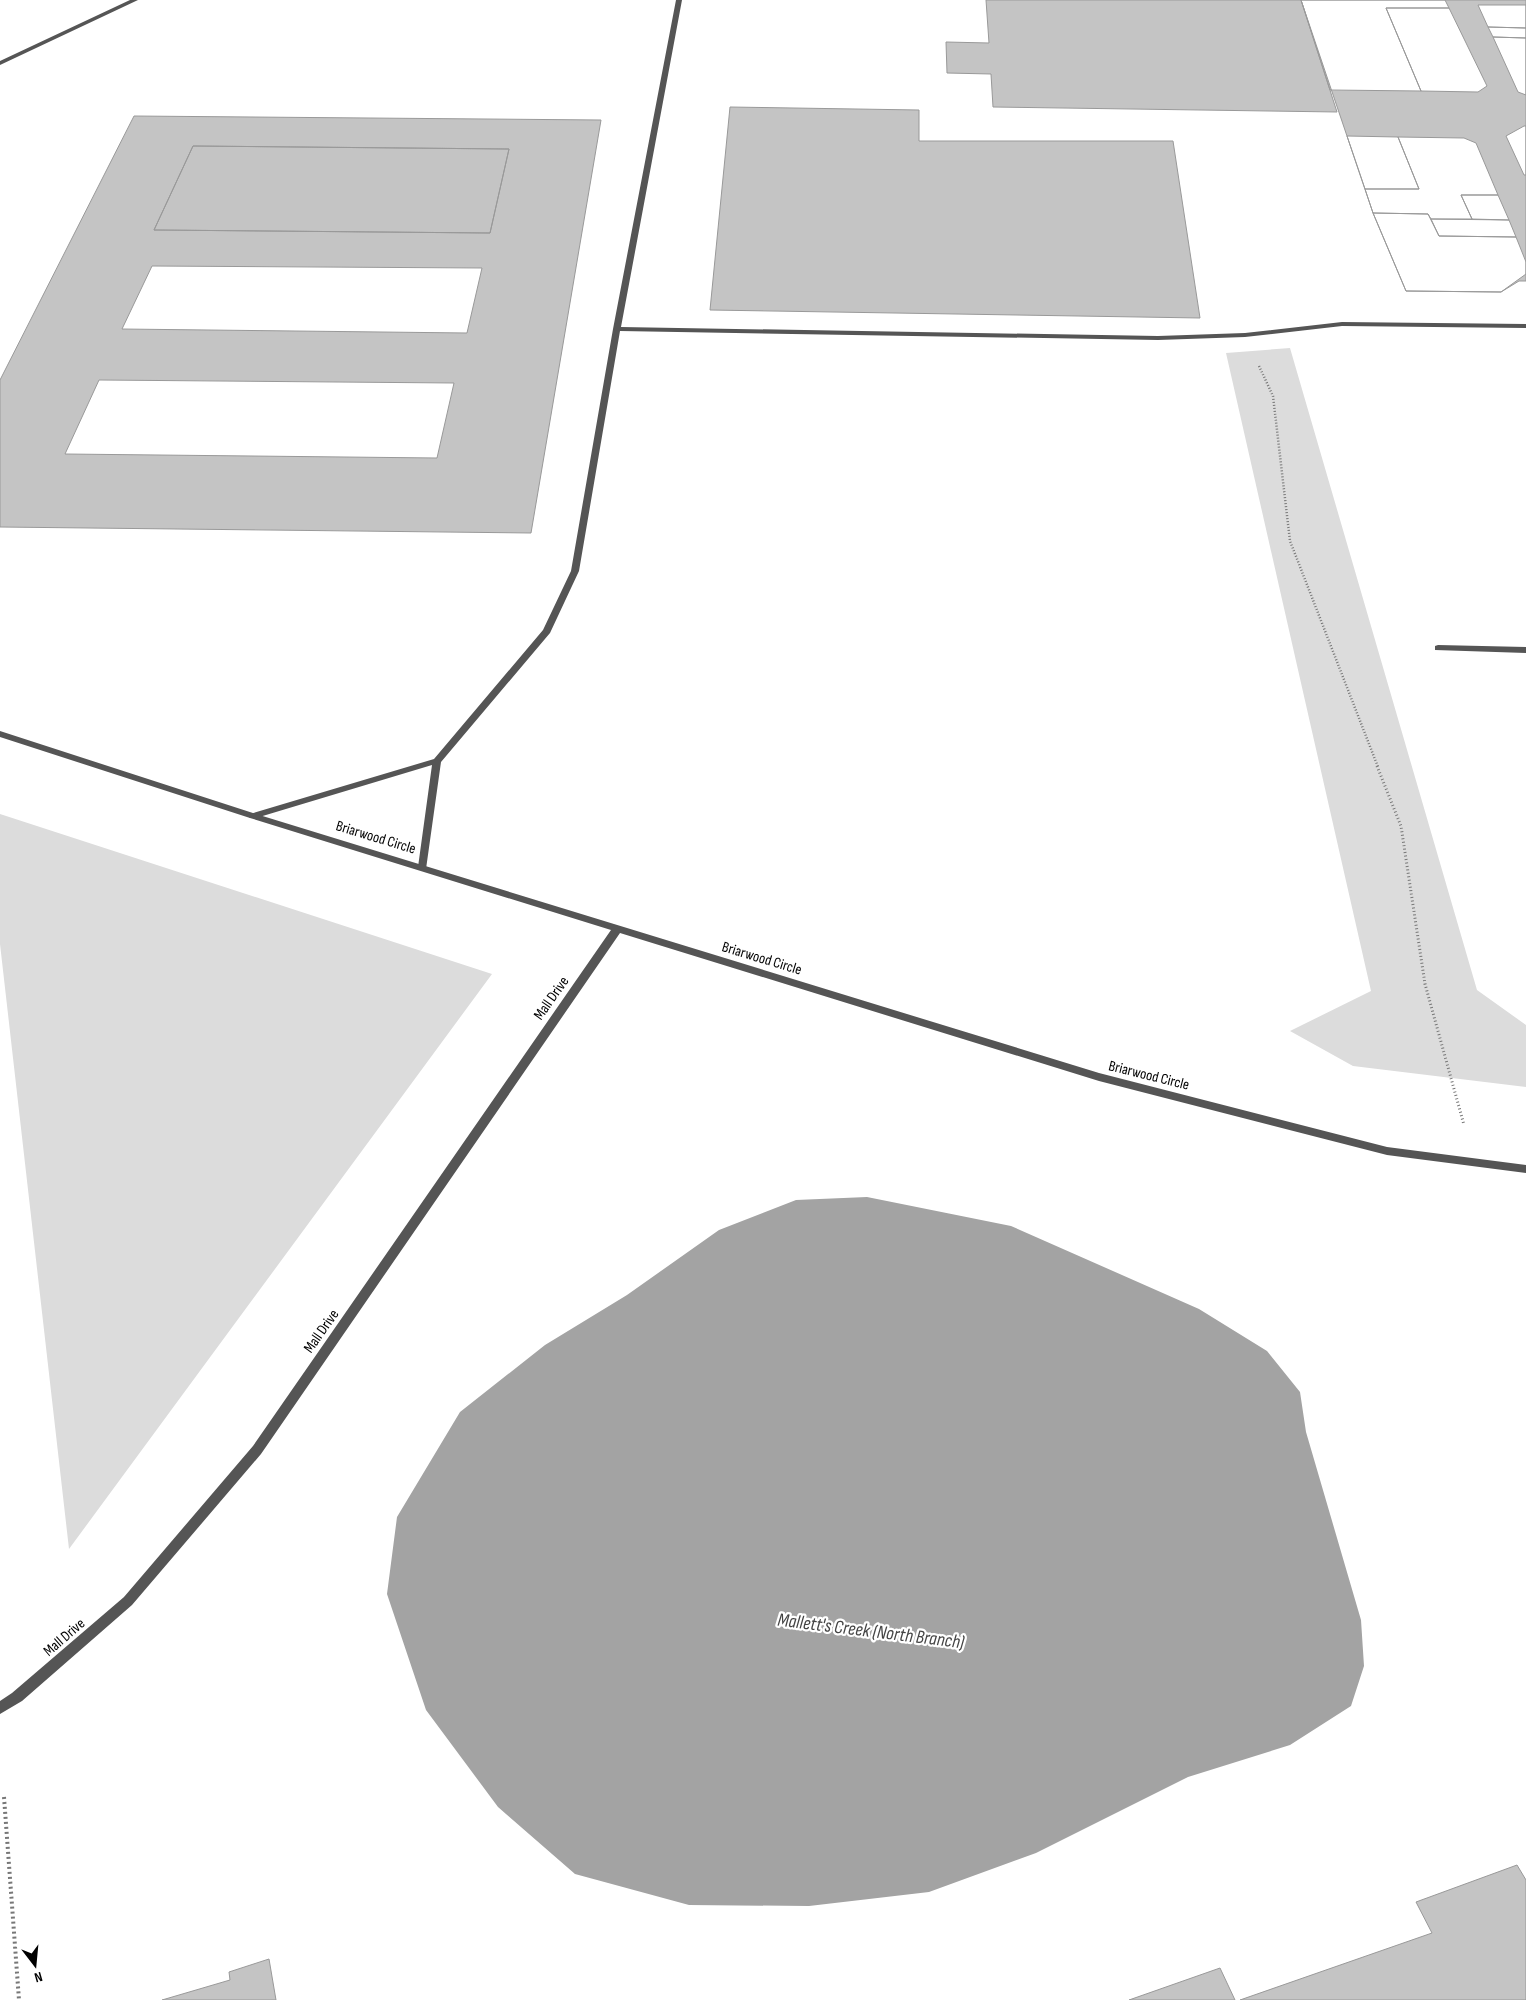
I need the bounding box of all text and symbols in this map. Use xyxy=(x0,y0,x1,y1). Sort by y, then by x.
street label: Briarwood Circle xyxy=(334,816,418,859)
street label: Briarwood Circle xyxy=(720,937,804,980)
street label: Mall Drive xyxy=(530,973,573,1024)
street label: Briarwood Circle xyxy=(1107,1056,1191,1095)
street label: Mall Drive xyxy=(300,1306,343,1357)
water label: Mallett's Creek (North Branch) xyxy=(776,1609,966,1654)
street label: Mall Drive xyxy=(40,1614,89,1661)
north arrow xyxy=(10,1940,60,1990)
text: N xyxy=(33,1968,44,1986)

